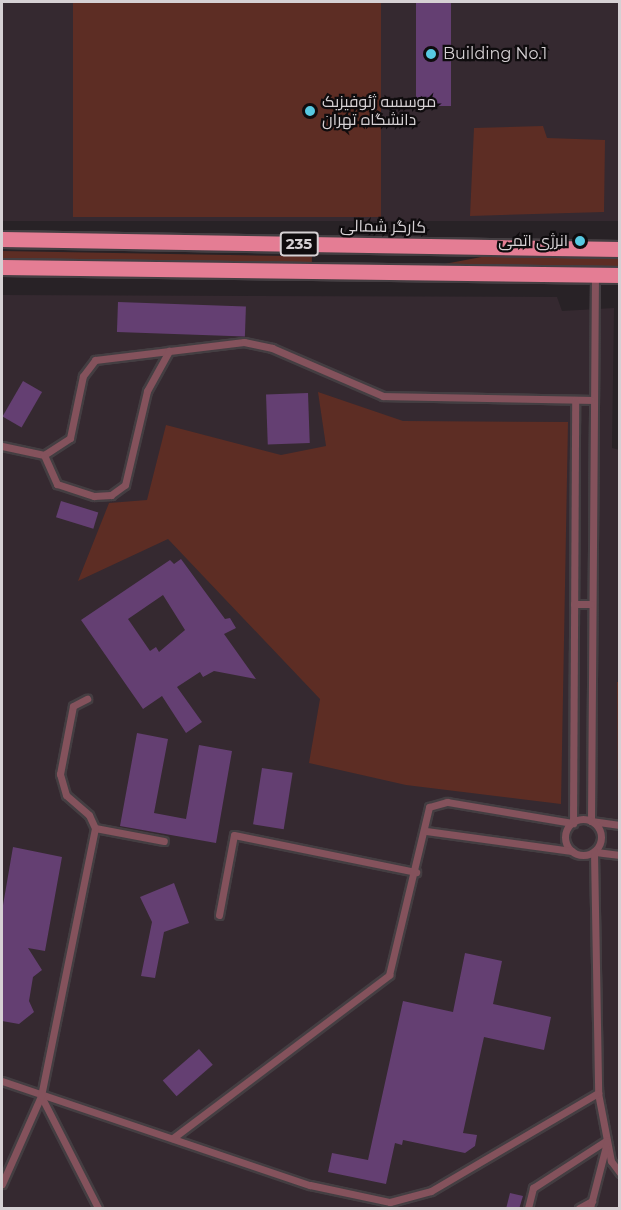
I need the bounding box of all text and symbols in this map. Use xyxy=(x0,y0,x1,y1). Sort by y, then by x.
place label: Building No.1 xyxy=(443,44,547,64)
marker: Building No.1 xyxy=(424,47,438,61)
place label: موسسه ژئوفیزیک دانشگاه تهران xyxy=(322,92,436,130)
marker: موسسه ژئوفیزیک دانشگاه تهران xyxy=(303,104,317,118)
street label: کارگر شمالی xyxy=(340,217,426,237)
place label: انرژی اتمی xyxy=(498,231,568,251)
road number: 235 xyxy=(280,232,318,256)
marker: انرژی اتمی xyxy=(573,234,587,248)

